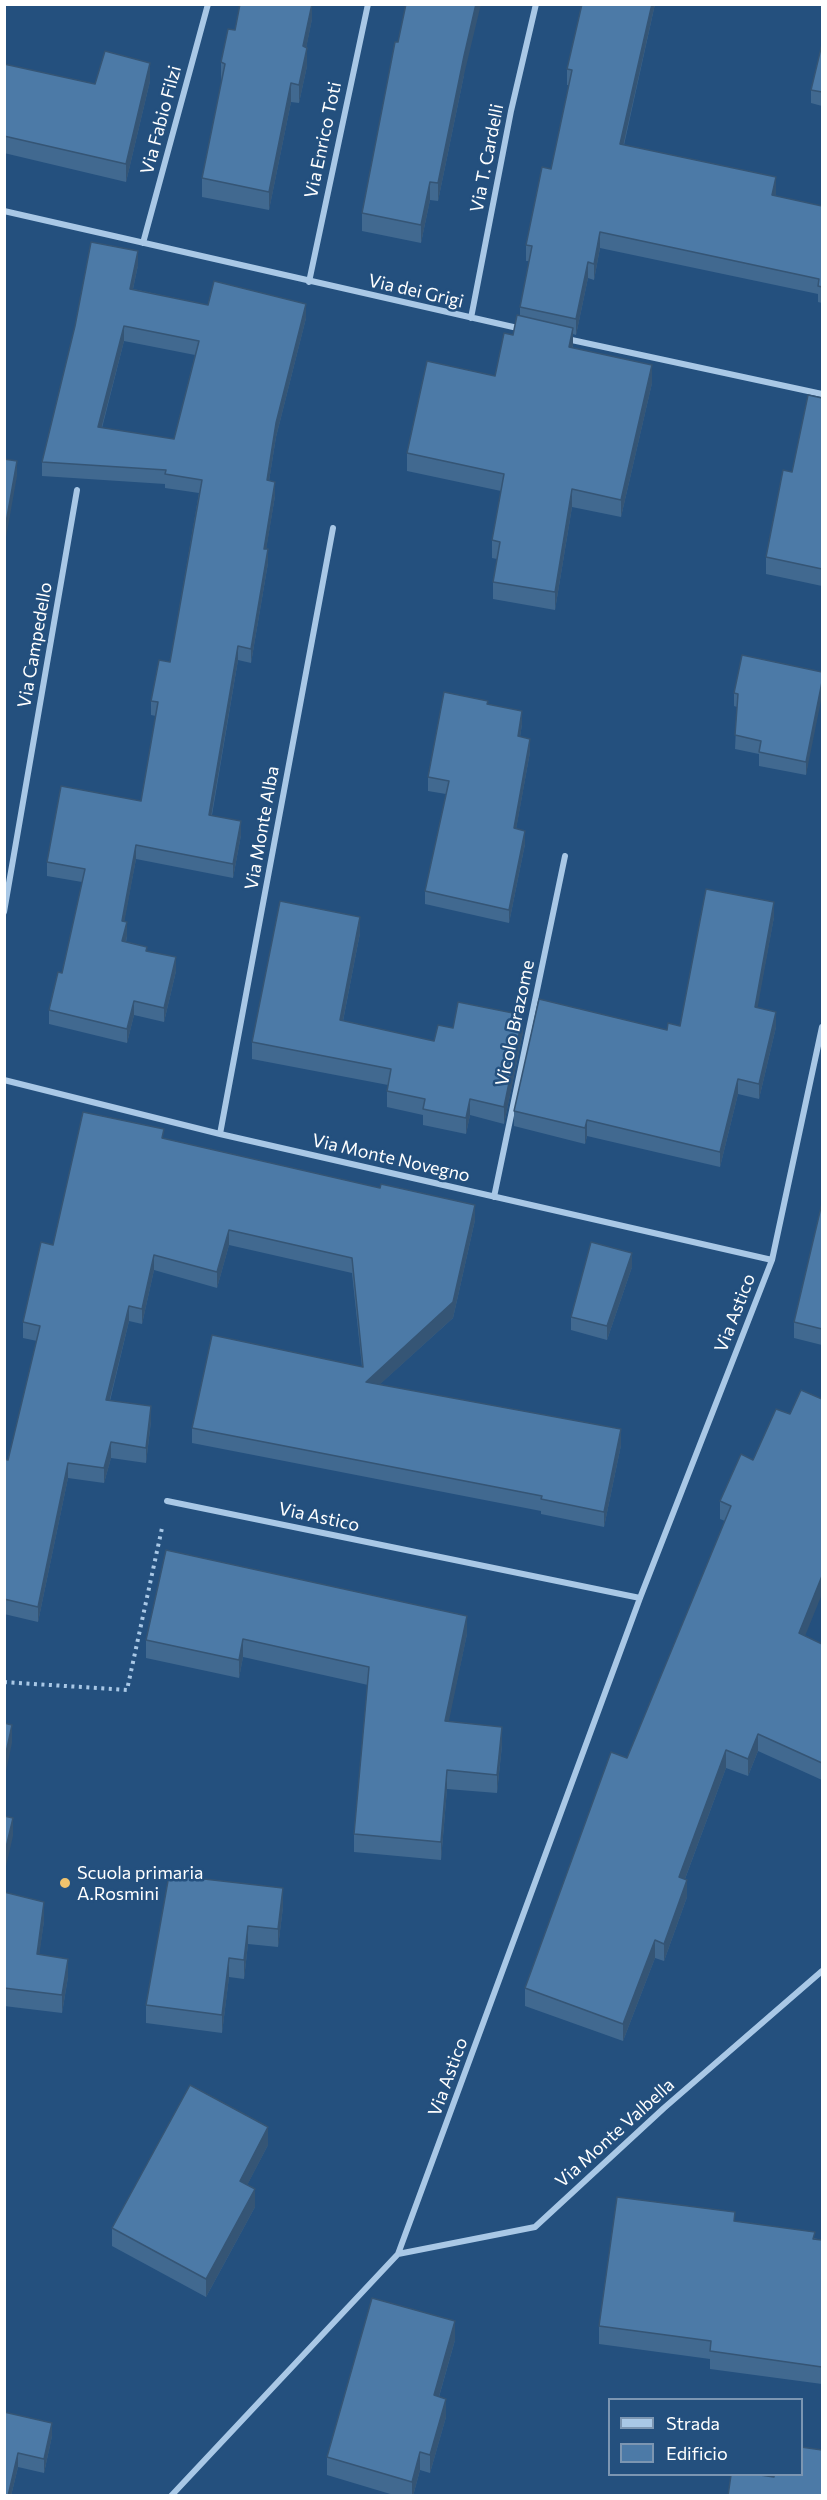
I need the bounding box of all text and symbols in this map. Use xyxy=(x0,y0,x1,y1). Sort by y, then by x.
street label: Via Fabio Filzi xyxy=(136,63,186,177)
street label: Via Enrico Toti xyxy=(300,80,346,200)
street label: Via T. Cardelli xyxy=(466,102,508,214)
street label: Via dei Grigi xyxy=(366,270,466,312)
street label: Via Campedello xyxy=(13,580,57,710)
street label: Via Monte Alba xyxy=(240,764,284,892)
street label: Vicolo Brazome xyxy=(491,958,539,1088)
street label: Via Monte Novegno xyxy=(310,1129,472,1187)
street label: Via Astico xyxy=(710,1271,760,1355)
street label: Via Astico xyxy=(277,1498,361,1536)
place label: Scuola primaria A.Rosmini xyxy=(77,1862,204,1904)
marker: Scuola primaria A.Rosmini xyxy=(58,1876,72,1890)
street label: Via Astico xyxy=(424,2035,472,2119)
street label: Via Monte Valbella xyxy=(551,2074,679,2192)
legend xyxy=(608,2398,803,2476)
text: Strada xyxy=(666,2412,720,2434)
text: Edificio xyxy=(666,2442,728,2464)

